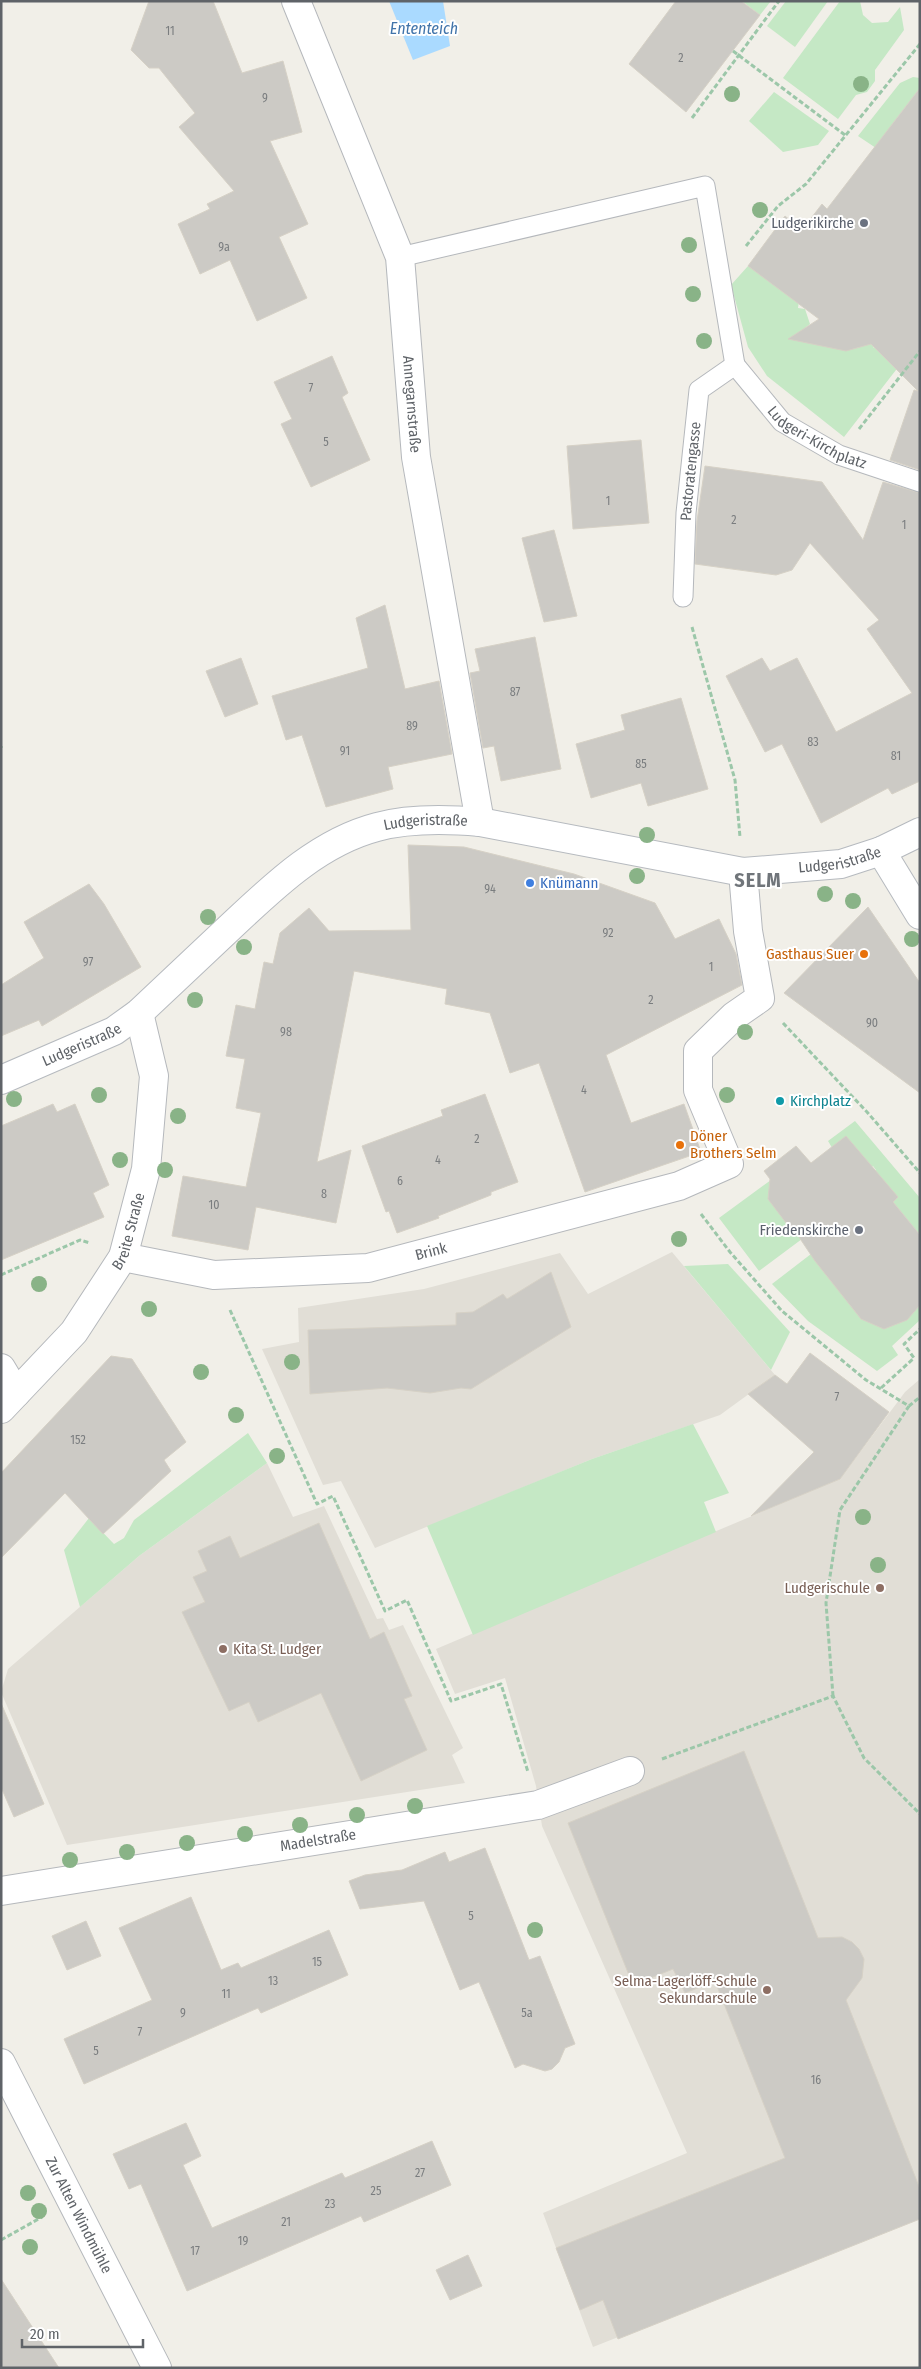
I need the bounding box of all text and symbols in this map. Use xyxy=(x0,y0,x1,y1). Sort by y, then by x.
water label: Ententeich xyxy=(390,19,458,38)
house number: 11 xyxy=(165,24,175,38)
house number: 2 xyxy=(678,51,684,65)
house number: 9 xyxy=(262,91,268,105)
place label: Ludgerikirche xyxy=(771,214,854,232)
marker: Ludgerikirche xyxy=(858,217,870,229)
house number: 9a xyxy=(218,240,230,254)
street label: Annegarnstraße xyxy=(399,355,425,453)
house number: 7 xyxy=(309,381,314,395)
street label: Ludgeri-Kirchplatz xyxy=(764,402,869,473)
street label: Pastoratengasse xyxy=(677,421,705,521)
house number: 5 xyxy=(323,435,329,449)
house number: 1 xyxy=(606,494,610,508)
house number: 2 xyxy=(731,513,737,527)
house number: 1 xyxy=(902,518,906,532)
house number: 87 xyxy=(510,685,520,699)
house number: 89 xyxy=(406,719,418,733)
house number: 83 xyxy=(807,735,819,749)
house number: 91 xyxy=(340,744,350,758)
house number: 81 xyxy=(891,749,901,763)
house number: 85 xyxy=(635,757,647,771)
street label: Ludgeristraße xyxy=(382,811,468,834)
street label: Ludgeristraße xyxy=(798,843,883,876)
district label: SELM xyxy=(734,868,782,892)
place label: Knümann xyxy=(540,874,598,892)
marker: Knümann xyxy=(524,877,536,889)
house number: 94 xyxy=(484,882,496,896)
house number: 92 xyxy=(603,926,613,940)
place label: Gasthaus Suer xyxy=(766,945,855,963)
marker: Gasthaus Suer xyxy=(858,948,870,960)
house number: 97 xyxy=(83,955,93,969)
house number: 1 xyxy=(709,960,713,974)
house number: 2 xyxy=(648,993,654,1007)
house number: 90 xyxy=(866,1016,878,1030)
street label: Ludgeristraße xyxy=(39,1020,125,1070)
house number: 98 xyxy=(280,1025,292,1039)
house number: 4 xyxy=(581,1083,587,1097)
place label: Kirchplatz xyxy=(790,1092,851,1110)
marker: Kirchplatz xyxy=(774,1095,786,1107)
place label: Döner Brothers Selm xyxy=(690,1127,776,1162)
house number: 2 xyxy=(474,1132,480,1146)
marker: Döner Brothers Selm xyxy=(674,1139,686,1151)
house number: 4 xyxy=(435,1153,441,1167)
house number: 6 xyxy=(397,1174,403,1188)
house number: 8 xyxy=(321,1187,327,1201)
street label: Breite Straße xyxy=(108,1191,148,1273)
house number: 10 xyxy=(209,1198,219,1212)
place label: Friedenskirche xyxy=(759,1221,849,1239)
marker: Friedenskirche xyxy=(853,1224,865,1236)
street label: Brink xyxy=(413,1239,449,1264)
house number: 7 xyxy=(835,1390,840,1404)
house number: 152 xyxy=(70,1433,86,1447)
place label: Ludgerischule xyxy=(785,1579,870,1597)
marker: Ludgerischule xyxy=(874,1582,886,1594)
place label: Kita St. Ludger xyxy=(233,1640,322,1658)
marker: Kita St. Ludger xyxy=(217,1643,229,1655)
street label: Madelstraße xyxy=(279,1825,357,1855)
house number: 5 xyxy=(468,1909,474,1923)
house number: 15 xyxy=(312,1955,323,1969)
place label: Selma-Lagerlöff-Schule Sekundarschule xyxy=(614,1972,757,2007)
house number: 13 xyxy=(268,1974,278,1988)
marker: Selma-Lagerlöff-Schule Sekundarschule xyxy=(761,1984,773,1996)
house number: 11 xyxy=(221,1987,231,2001)
house number: 9 xyxy=(180,2006,186,2020)
house number: 5a xyxy=(521,2006,533,2020)
house number: 7 xyxy=(138,2025,143,2039)
house number: 5 xyxy=(93,2044,99,2058)
house number: 16 xyxy=(811,2073,821,2087)
street label: Zur Alten Windmühle xyxy=(42,2154,116,2277)
house number: 27 xyxy=(415,2166,425,2180)
house number: 25 xyxy=(371,2184,382,2198)
house number: 23 xyxy=(325,2197,335,2211)
house number: 21 xyxy=(281,2215,291,2229)
house number: 19 xyxy=(238,2234,248,2248)
house number: 17 xyxy=(190,2244,200,2258)
scale bar xyxy=(22,2316,144,2348)
text: 20 m xyxy=(30,2325,60,2343)

